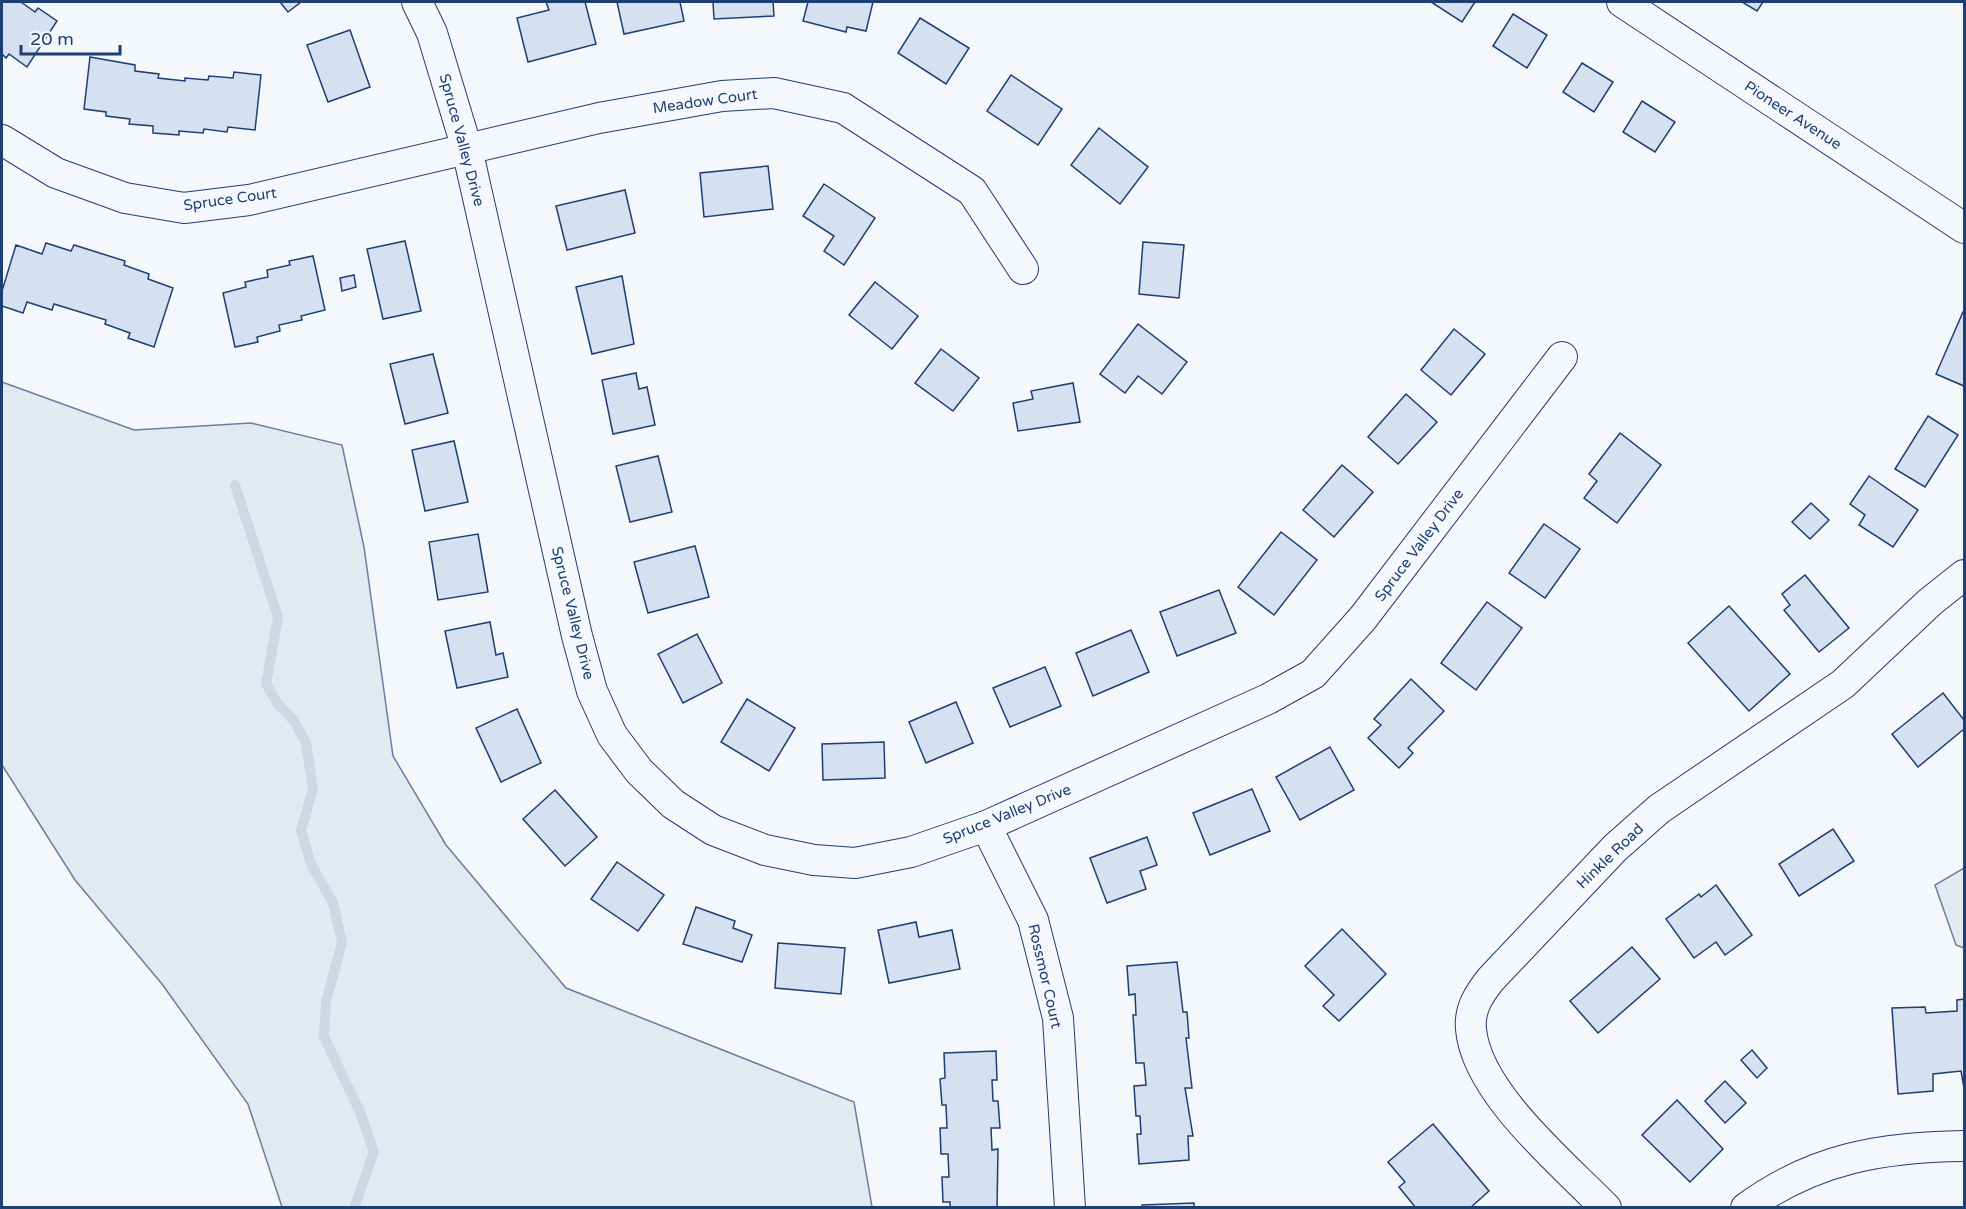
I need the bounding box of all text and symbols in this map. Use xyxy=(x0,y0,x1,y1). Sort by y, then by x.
scale bar xyxy=(21,18,120,56)
text: 20 m xyxy=(30,28,74,50)
street label: Spruce Valley Drive xyxy=(436,72,488,208)
street label: Pioneer Avenue xyxy=(1741,77,1845,153)
street label: Meadow Court xyxy=(652,85,759,117)
street label: Spruce Court xyxy=(182,184,278,214)
street label: Spruce Valley Drive xyxy=(1371,485,1467,605)
street label: Spruce Valley Drive xyxy=(548,545,598,681)
street label: Spruce Valley Drive xyxy=(940,780,1074,848)
street label: Hinkle Road xyxy=(1573,820,1647,892)
street label: Rossmor Court xyxy=(1024,922,1066,1030)

